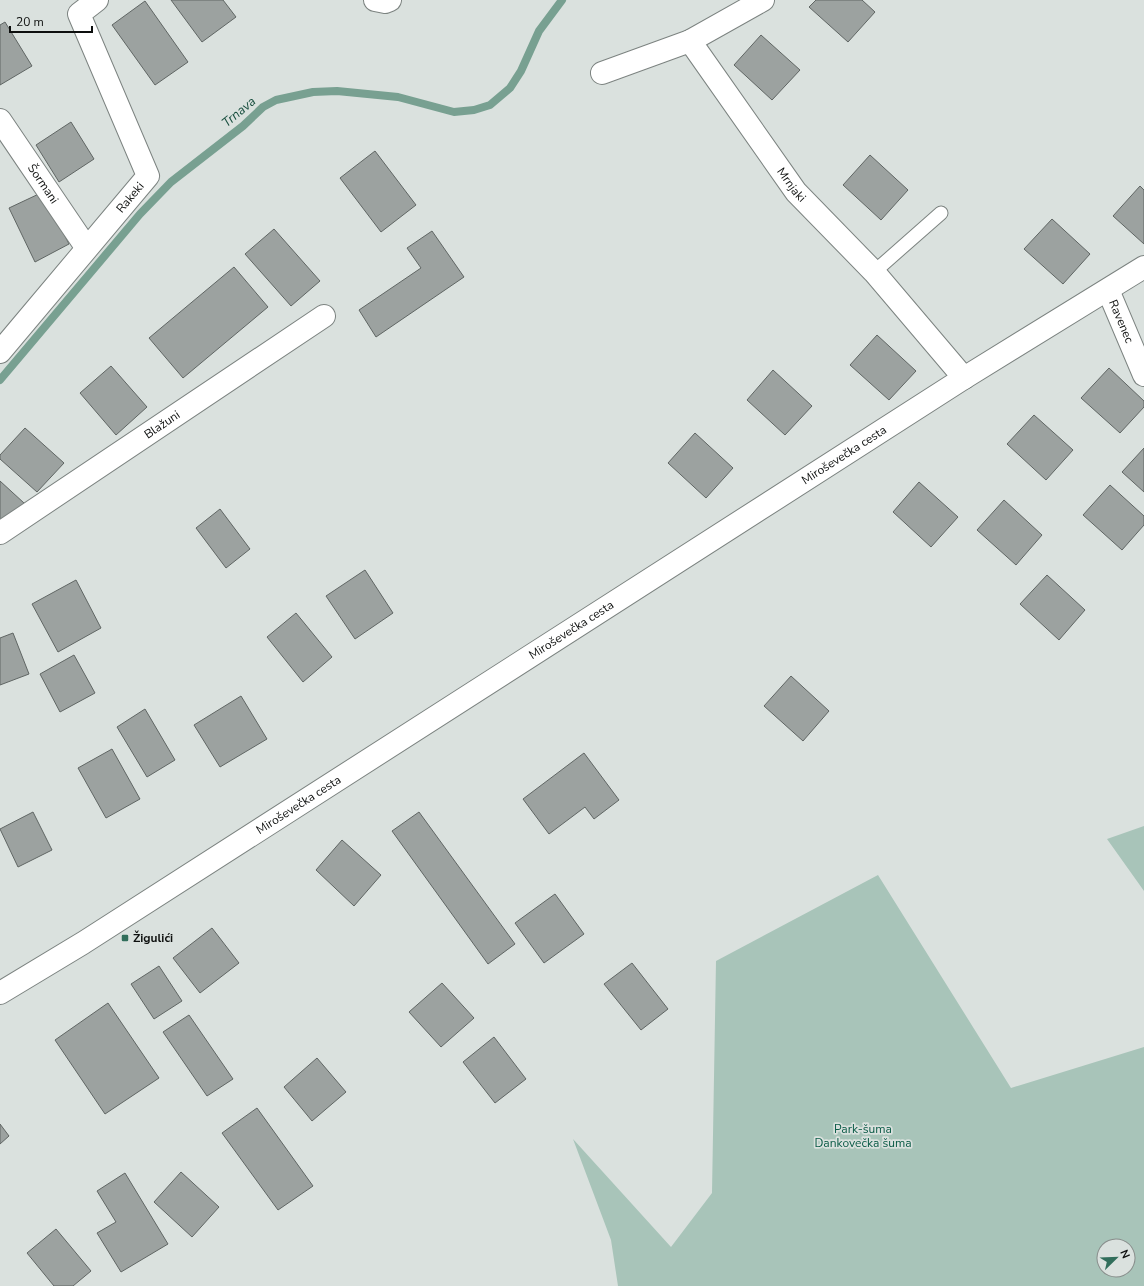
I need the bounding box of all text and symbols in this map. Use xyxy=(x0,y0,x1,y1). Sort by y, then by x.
scale bar xyxy=(10,8,92,34)
text: 20 m xyxy=(16,14,44,30)
water label: Trnava xyxy=(218,92,260,131)
street label: Šormani xyxy=(24,161,62,207)
street label: Mrnjaki xyxy=(773,164,810,206)
street label: Rakeki xyxy=(112,179,148,216)
street label: Ravenec xyxy=(1105,297,1138,346)
street label: Blažuni xyxy=(141,407,183,442)
street label: Miroševečka cesta xyxy=(799,422,889,488)
street label: Miroševečka cesta xyxy=(526,597,617,663)
street label: Miroševečka cesta xyxy=(253,772,344,838)
place label: Žigulići xyxy=(133,930,173,946)
marker: Žigulići xyxy=(120,933,130,943)
park label: Park-šuma Dankovečka šuma xyxy=(814,1121,912,1151)
north arrow xyxy=(1096,1238,1136,1278)
text: N xyxy=(1116,1248,1133,1261)

